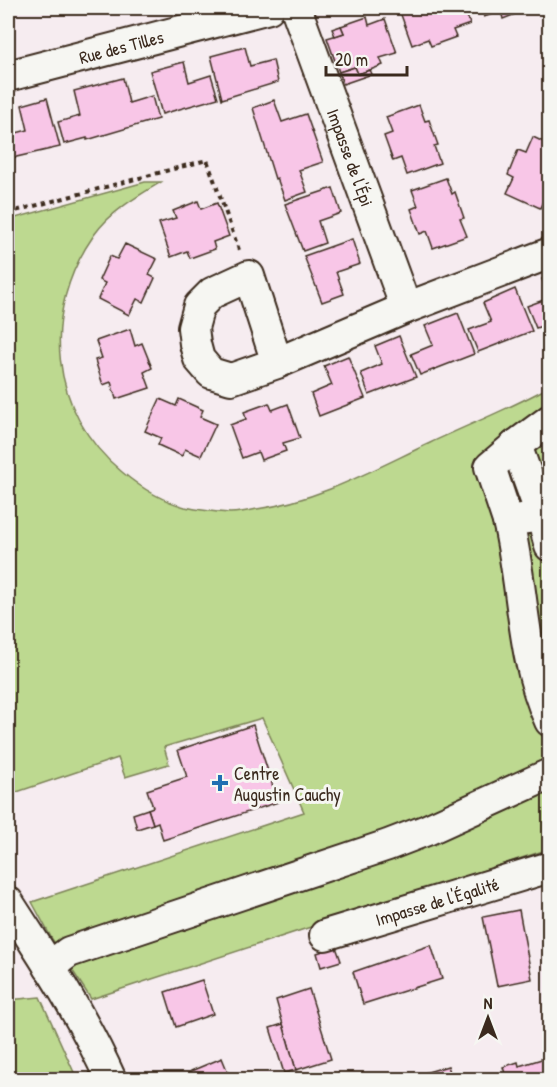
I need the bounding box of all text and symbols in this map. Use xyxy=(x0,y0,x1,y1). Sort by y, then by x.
street label: Rue des Tilles xyxy=(76,24,166,69)
scale bar xyxy=(326,39,407,77)
text: 20 m xyxy=(335,47,368,72)
street label: Impasse de l'Épi xyxy=(321,105,380,210)
place label: Centre Augustin Cauchy xyxy=(234,761,341,807)
marker: Centre Augustin Cauchy xyxy=(211,774,229,792)
street label: Impasse de l'Égalité xyxy=(372,871,502,932)
north arrow xyxy=(458,988,518,1048)
text: N xyxy=(484,992,493,1014)

